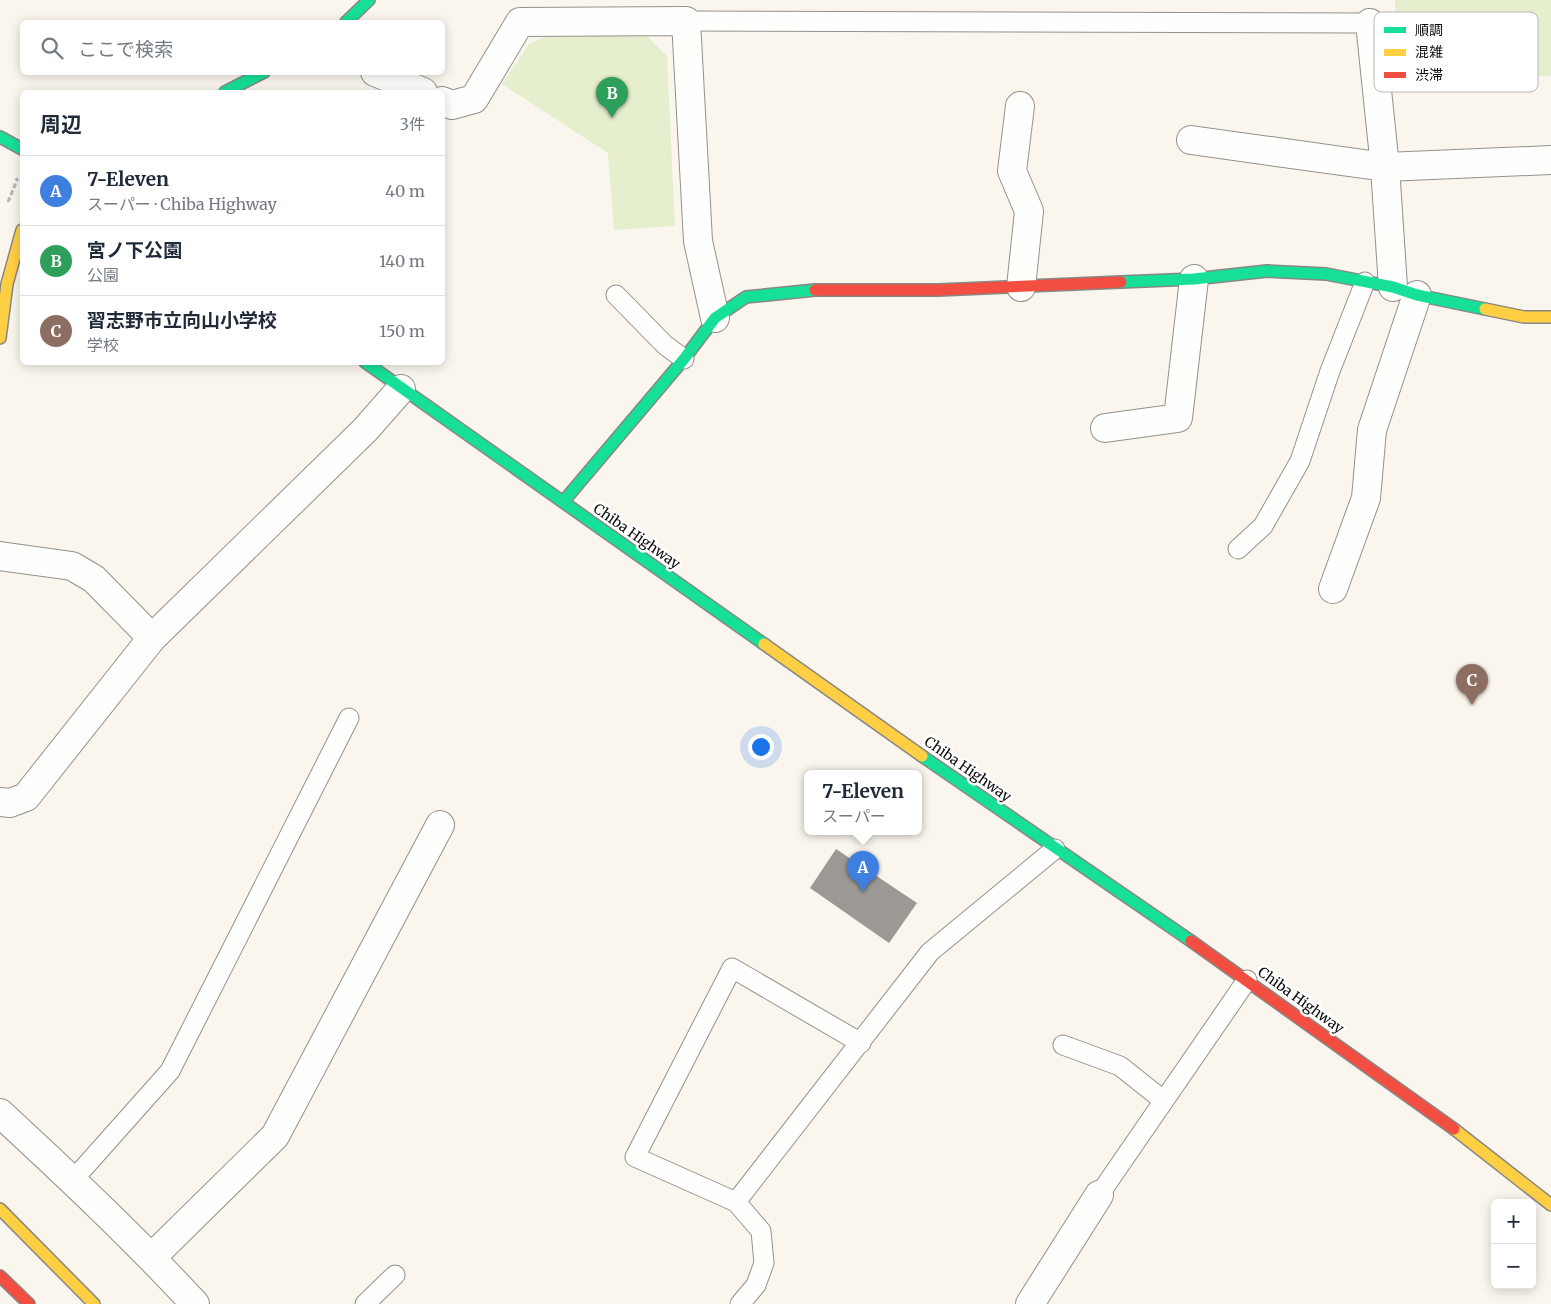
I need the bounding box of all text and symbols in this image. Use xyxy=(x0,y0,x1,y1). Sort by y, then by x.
legend xyxy=(1374,12,1538,92)
search box xyxy=(20,20,445,75)
text: 順調 xyxy=(1415,21,1443,39)
icon: search xyxy=(38,34,66,62)
text: ここで検索 xyxy=(78,37,173,61)
text: 混雑 xyxy=(1415,43,1443,61)
text: 渋滞 xyxy=(1415,66,1443,84)
pin: B xyxy=(596,77,628,118)
text: 周辺 xyxy=(40,111,82,138)
text: 3件 xyxy=(400,114,425,134)
text: 7-Eleven xyxy=(87,167,169,191)
text: A xyxy=(50,181,62,201)
text: 40 m xyxy=(385,181,425,201)
text: スーパー · Chiba Highway xyxy=(87,194,277,214)
text: 宮ノ下公園 xyxy=(87,238,182,262)
text: B xyxy=(50,251,62,271)
text: 140 m xyxy=(379,251,425,271)
text: 公園 xyxy=(87,265,119,285)
text: 習志野市立向山小学校 xyxy=(87,308,277,332)
text: C xyxy=(51,321,61,341)
text: 150 m xyxy=(379,321,425,341)
text: 学校 xyxy=(87,335,119,355)
street label: Chiba Highway xyxy=(590,499,685,573)
pin: C xyxy=(1456,664,1488,705)
street label: Chiba Highway xyxy=(921,732,1016,806)
your location xyxy=(748,734,774,760)
popup xyxy=(804,770,922,835)
text: 7-Eleven xyxy=(822,779,904,803)
text: スーパー xyxy=(822,806,886,826)
pin: A xyxy=(847,851,879,892)
street label: Chiba Highway xyxy=(1254,963,1348,1038)
map controls xyxy=(1491,1199,1536,1289)
button: + xyxy=(1491,1199,1536,1244)
button: − xyxy=(1491,1244,1536,1289)

